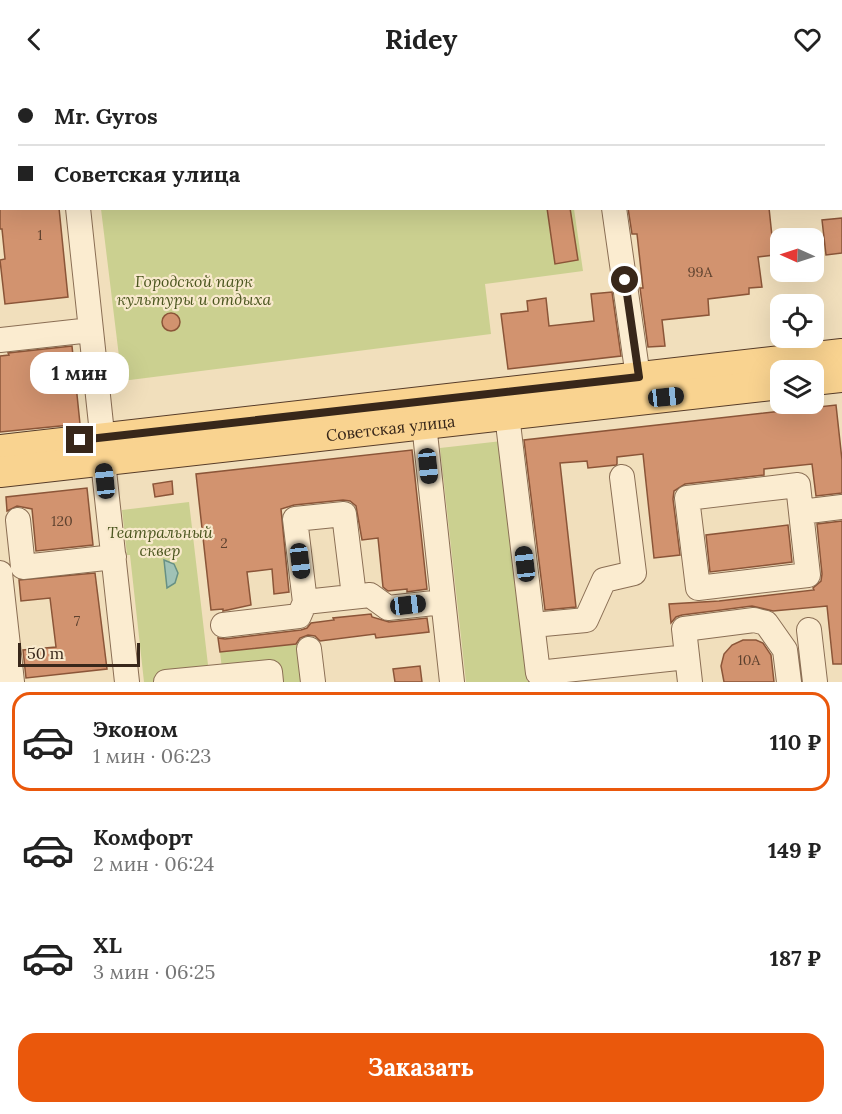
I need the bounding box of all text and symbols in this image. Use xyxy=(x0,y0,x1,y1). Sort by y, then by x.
text: Ridey xyxy=(385,22,457,56)
icon: back xyxy=(18,23,51,56)
icon: heart xyxy=(791,23,824,56)
text: Mr. Gyros xyxy=(54,102,158,130)
text: Советская улица xyxy=(54,160,240,188)
house number: 1 xyxy=(37,226,43,244)
north arrow xyxy=(770,228,824,282)
map controls xyxy=(770,228,824,414)
house number: 99А xyxy=(688,263,713,281)
route start xyxy=(611,266,638,293)
park label: Городской парк культуры и отдыха xyxy=(117,271,271,309)
button: locate xyxy=(770,294,824,348)
callout: 1 мин xyxy=(31,353,130,395)
text: 1 мин xyxy=(52,360,107,385)
button: layers xyxy=(770,360,824,414)
car xyxy=(647,386,685,408)
street label: Советская улица xyxy=(325,411,456,445)
route end xyxy=(66,426,93,453)
car xyxy=(417,447,439,485)
car xyxy=(94,462,116,500)
house number: 120 xyxy=(51,512,73,530)
park label: Театральный сквер xyxy=(107,522,213,560)
house number: 2 xyxy=(220,534,228,552)
car xyxy=(289,542,311,580)
car xyxy=(514,545,536,583)
car xyxy=(389,594,427,616)
house number: 7 xyxy=(74,612,81,630)
scale bar xyxy=(18,640,140,668)
text: 50 m xyxy=(27,643,64,663)
house number: 10А xyxy=(738,651,761,669)
icon: car xyxy=(21,715,75,769)
text: Эконом xyxy=(93,715,178,743)
text: 110 ₽ xyxy=(770,728,821,756)
text: 1 мин · 06:23 xyxy=(93,743,211,768)
icon: car xyxy=(21,823,75,877)
text: Комфорт xyxy=(93,823,193,851)
text: 149 ₽ xyxy=(768,836,821,864)
text: 2 мин · 06:24 xyxy=(93,851,214,876)
icon: car xyxy=(21,931,75,985)
text: XL xyxy=(93,931,122,959)
text: 187 ₽ xyxy=(770,944,821,972)
text: 3 мин · 06:25 xyxy=(93,959,215,984)
button: Заказать xyxy=(18,1033,824,1102)

